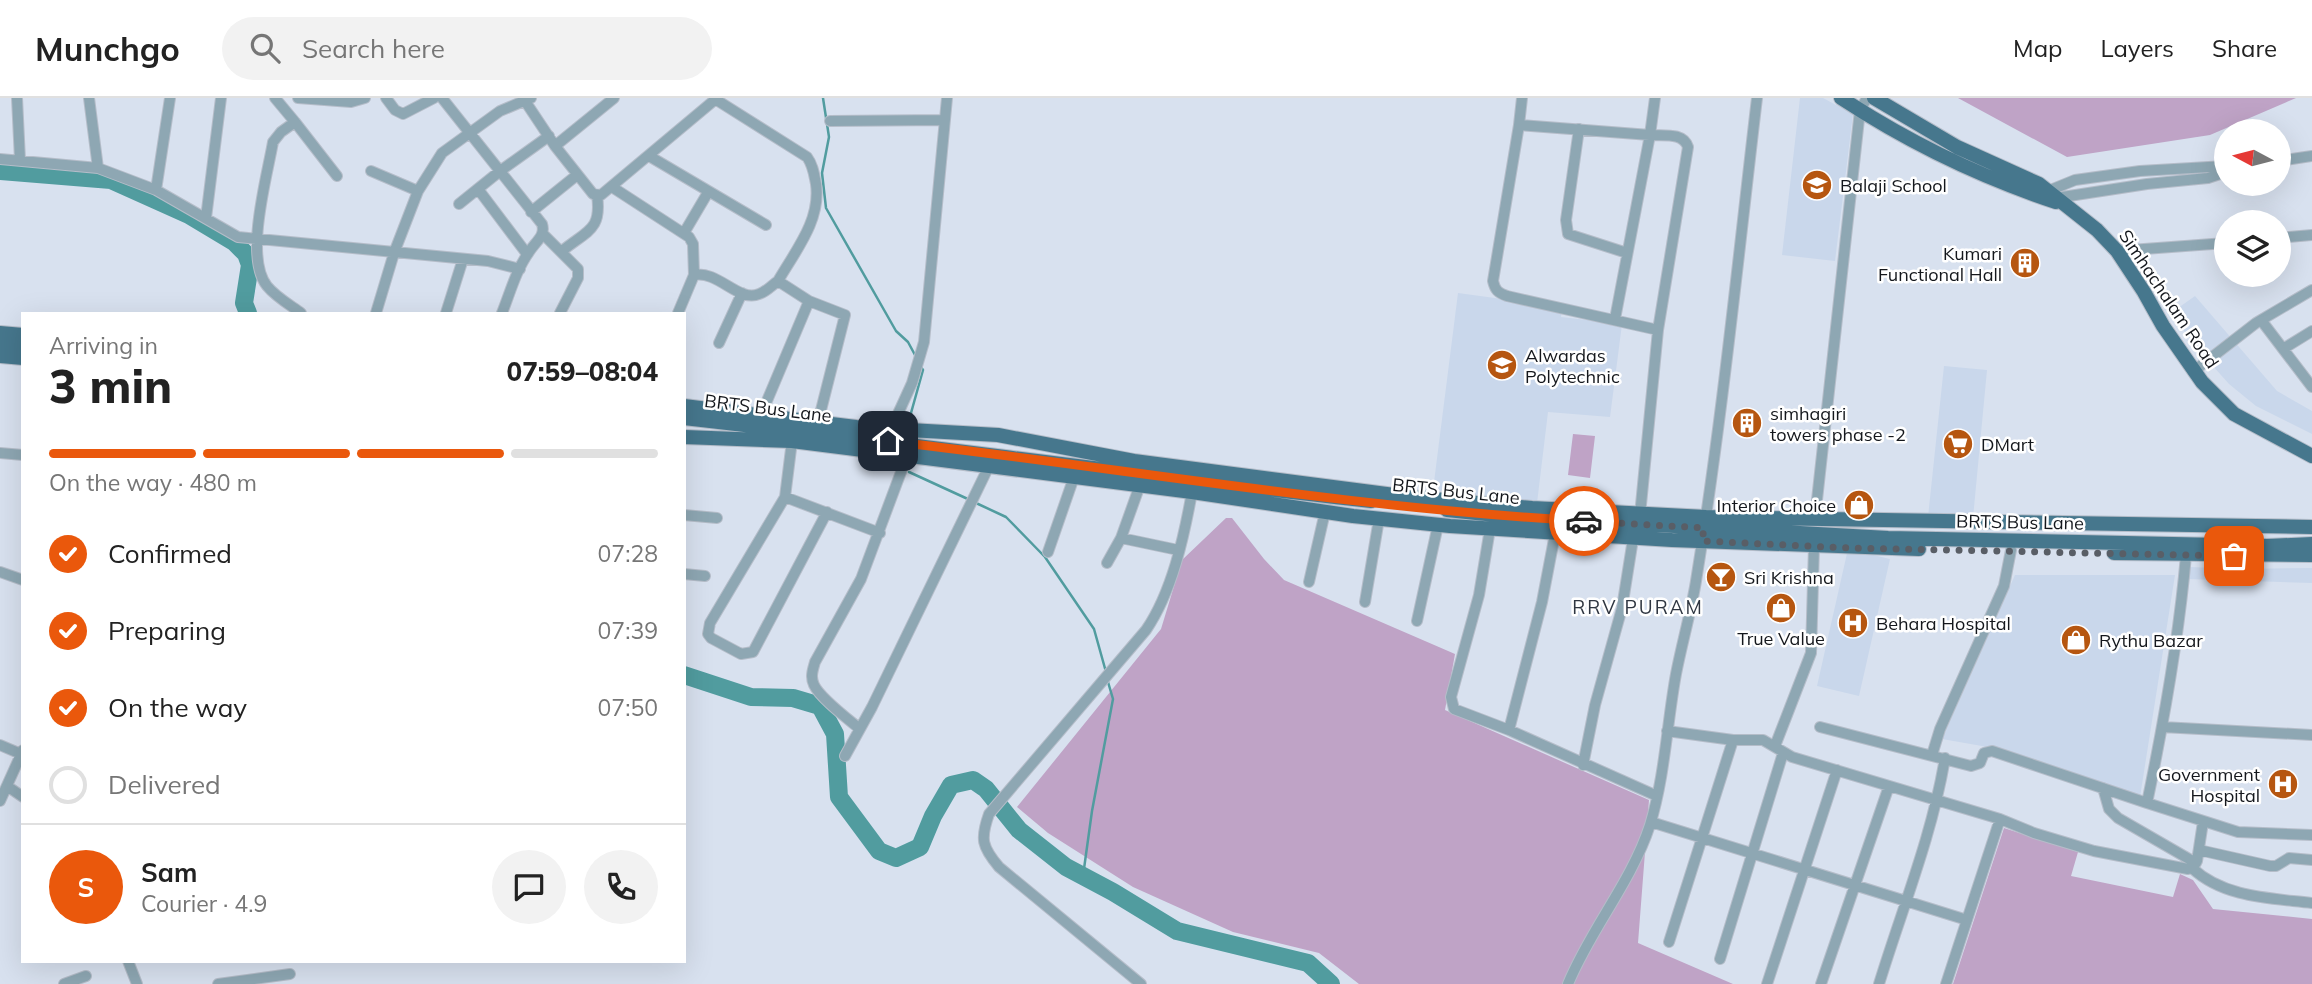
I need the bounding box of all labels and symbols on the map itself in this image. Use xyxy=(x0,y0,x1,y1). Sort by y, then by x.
north arrow xyxy=(2214,119,2291,196)
school or university icon: Balaji School xyxy=(1800,168,1834,202)
place label: Balaji School xyxy=(1840,174,1947,197)
street label: Simhachalam Road xyxy=(2114,225,2224,373)
place label: Kumari Functional Hall xyxy=(1878,242,2002,286)
building icon: Kumari Functional Hall xyxy=(2008,246,2042,280)
place label: Alwardas Polytechnic xyxy=(1525,344,1620,388)
school or university icon: Alwardas Polytechnic xyxy=(1485,348,1519,382)
street label: BRTS Bus Lane xyxy=(703,389,833,427)
place label: simhagiri towers phase -2 xyxy=(1770,402,1906,446)
building icon: simhagiri towers phase -2 xyxy=(1730,406,1764,440)
pin xyxy=(858,411,918,471)
supermarket icon: DMart xyxy=(1941,427,1975,461)
place label: DMart xyxy=(1981,433,2034,456)
street label: BRTS Bus Lane xyxy=(1391,473,1521,509)
courier xyxy=(1549,486,1619,556)
shop icon: Interior Choice xyxy=(1842,488,1876,522)
place label: Interior Choice xyxy=(1717,494,1836,517)
street label: BRTS Bus Lane xyxy=(1956,509,2084,535)
pin xyxy=(2204,526,2264,586)
bar icon: Sri Krishna xyxy=(1704,560,1738,594)
place label: Sri Krishna xyxy=(1744,566,1834,589)
shop icon: True Value xyxy=(1764,591,1798,625)
district label: RRV PURAM xyxy=(1572,595,1704,619)
hospital icon: Behara Hospital xyxy=(1836,606,1870,640)
place label: Behara Hospital xyxy=(1876,612,2011,635)
shop icon: Rythu Bazar xyxy=(2059,623,2093,657)
place label: True Value xyxy=(1737,627,1825,650)
place label: Rythu Bazar xyxy=(2099,629,2203,652)
place label: Government Hospital xyxy=(2158,763,2260,807)
hospital icon: Government Hospital xyxy=(2266,767,2300,801)

